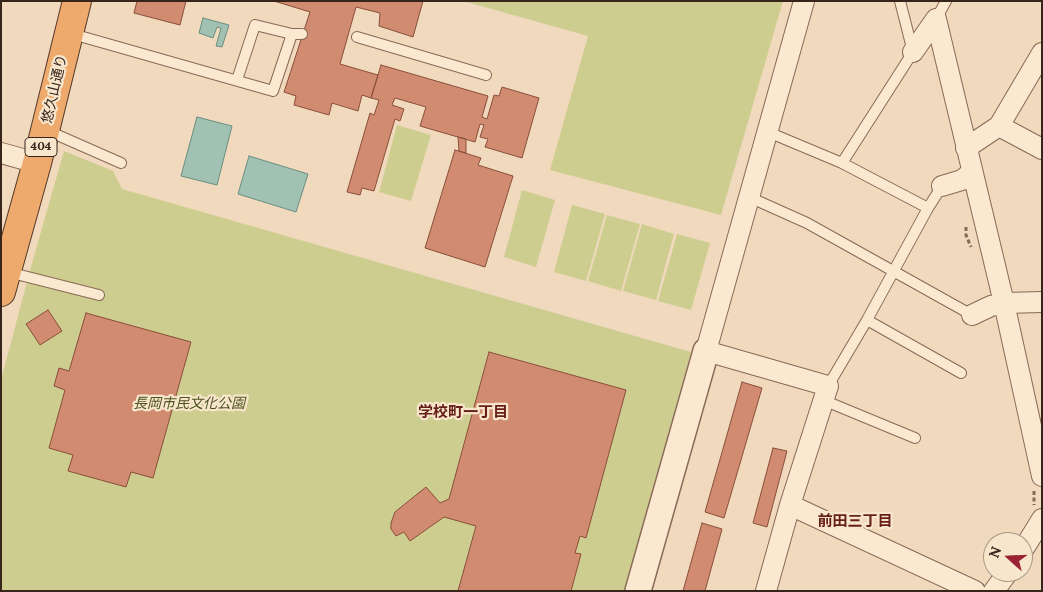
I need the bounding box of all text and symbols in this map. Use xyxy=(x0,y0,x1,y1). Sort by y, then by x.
street label: 悠久山通り xyxy=(39,53,71,125)
road number: 404 xyxy=(25,138,57,156)
park label: 長岡市民文化公園 xyxy=(133,396,245,412)
district label: 学校町一丁目 xyxy=(418,404,508,422)
district label: 前田三丁目 xyxy=(818,513,892,531)
north arrow xyxy=(983,532,1033,582)
text: N xyxy=(985,544,1005,560)

